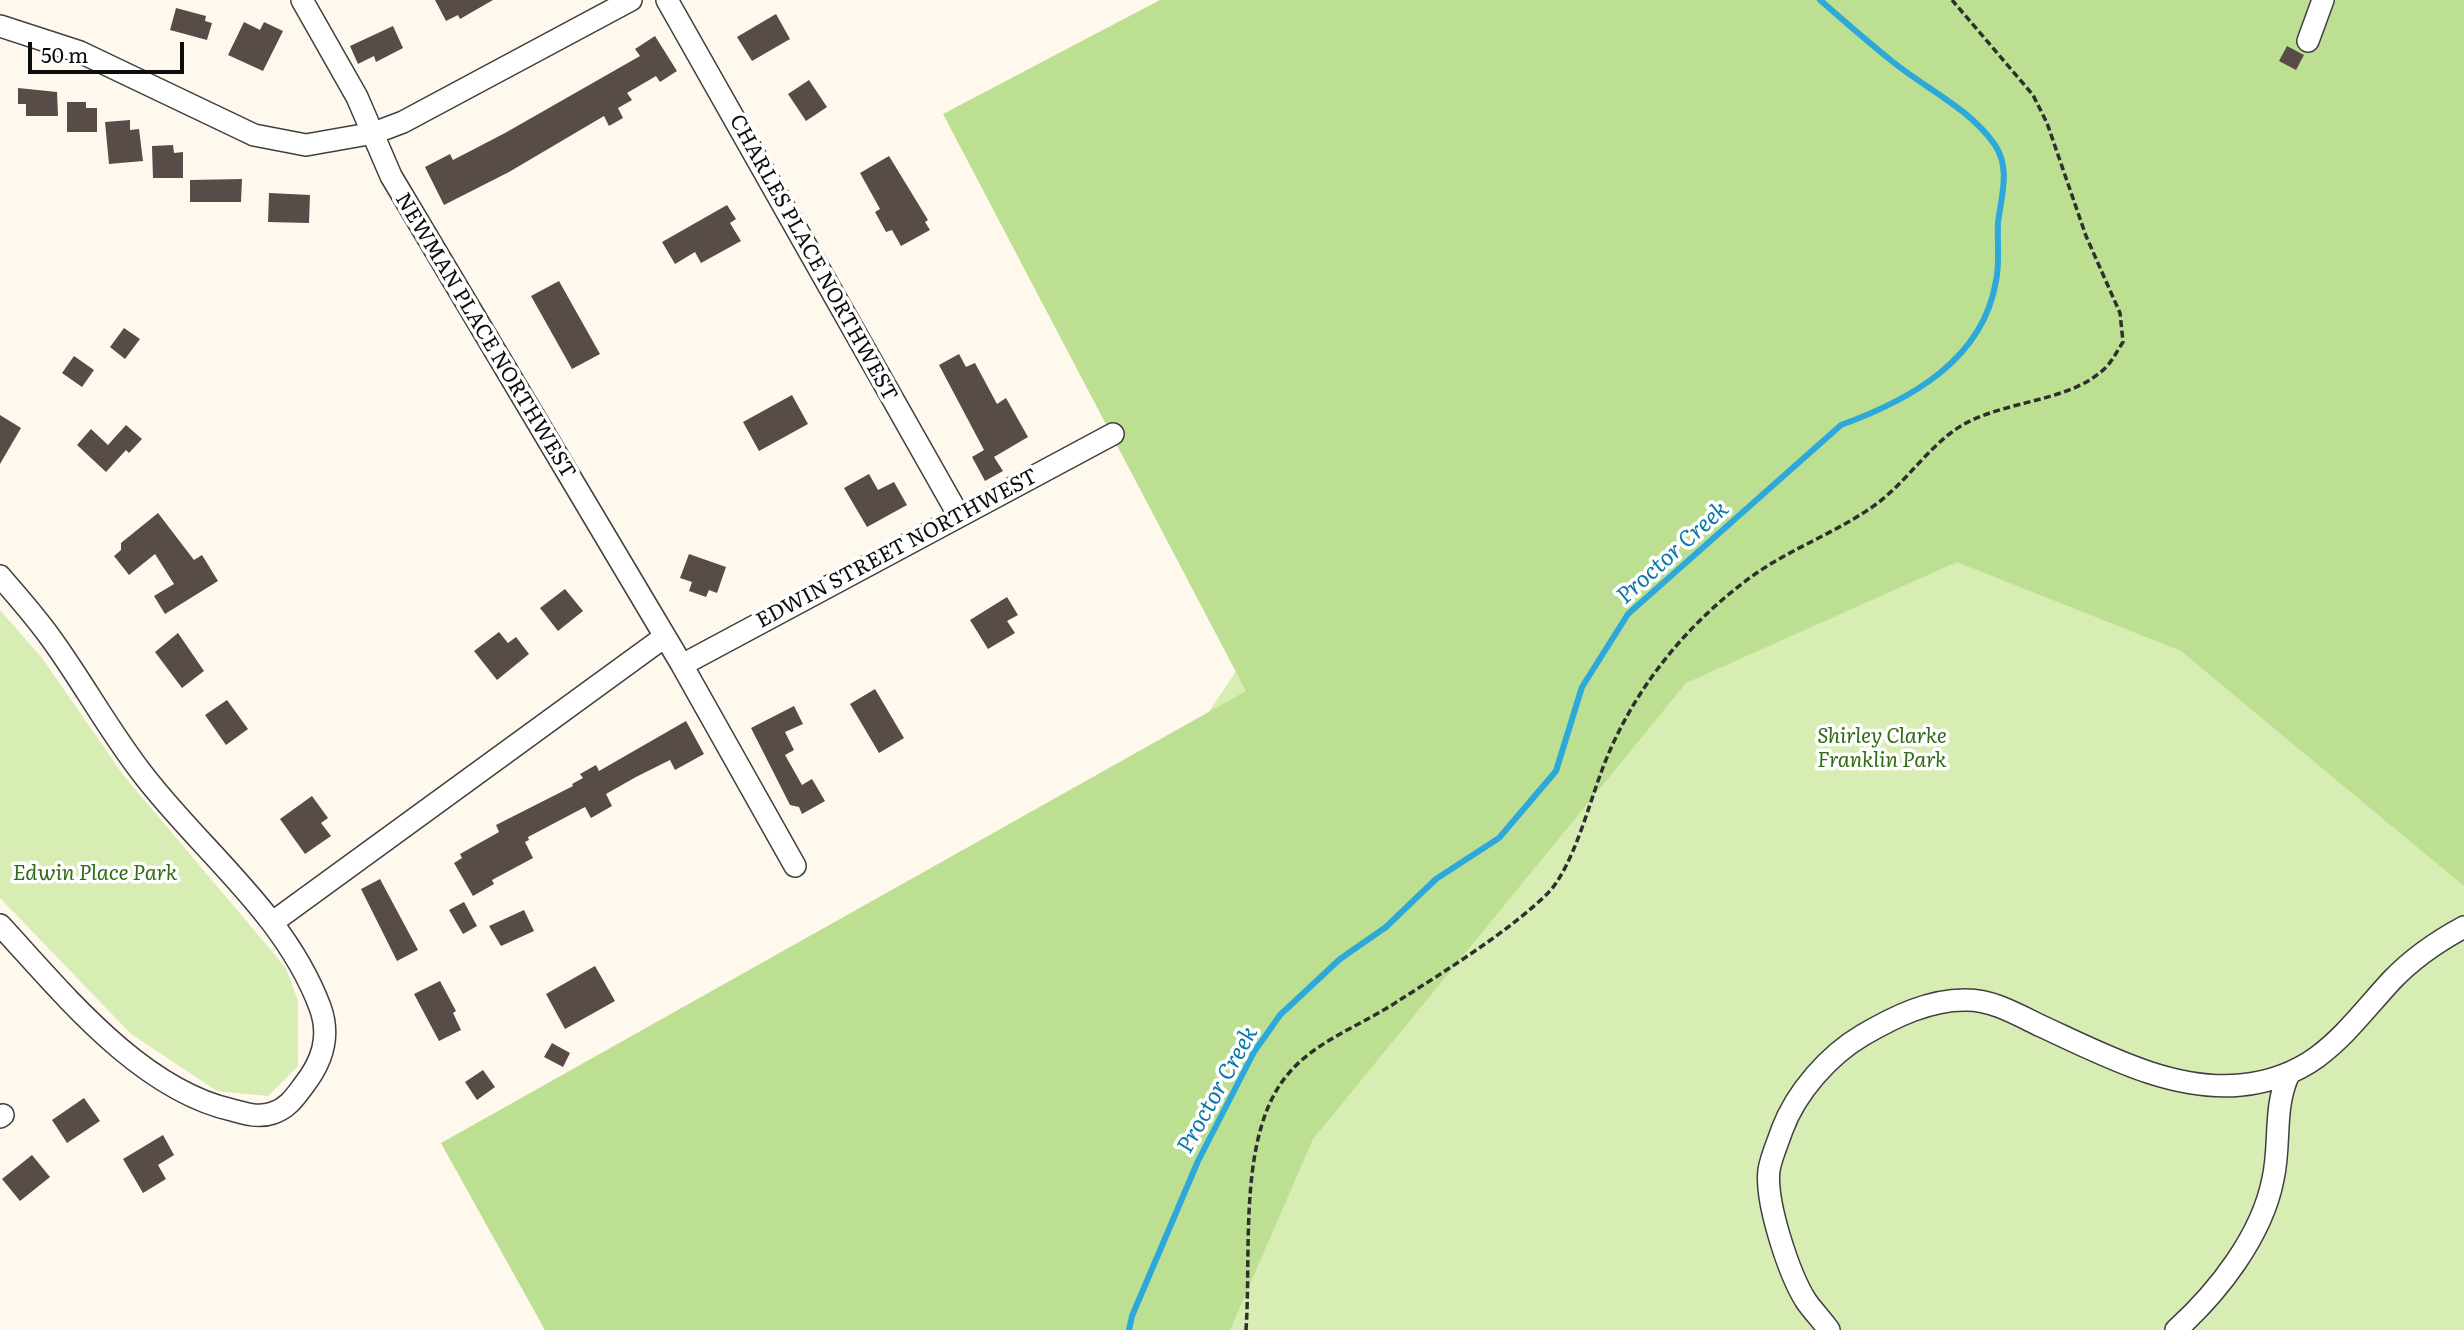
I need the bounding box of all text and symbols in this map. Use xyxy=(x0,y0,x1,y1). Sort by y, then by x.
scale bar xyxy=(32,28,187,72)
text: 50 m xyxy=(41,38,88,69)
street label: CHARLES PLACE NORTHWEST xyxy=(724,110,902,406)
street label: NEWMAN PLACE NORTHWEST xyxy=(390,189,580,483)
street label: EDWIN STREET NORTHWEST xyxy=(752,464,1042,634)
water label: Proctor Creek xyxy=(1612,496,1734,610)
park label: Shirley Clarke Franklin Park xyxy=(1817,724,1947,774)
park label: Edwin Place Park xyxy=(13,861,177,887)
water label: Proctor Creek xyxy=(1172,1022,1264,1158)

